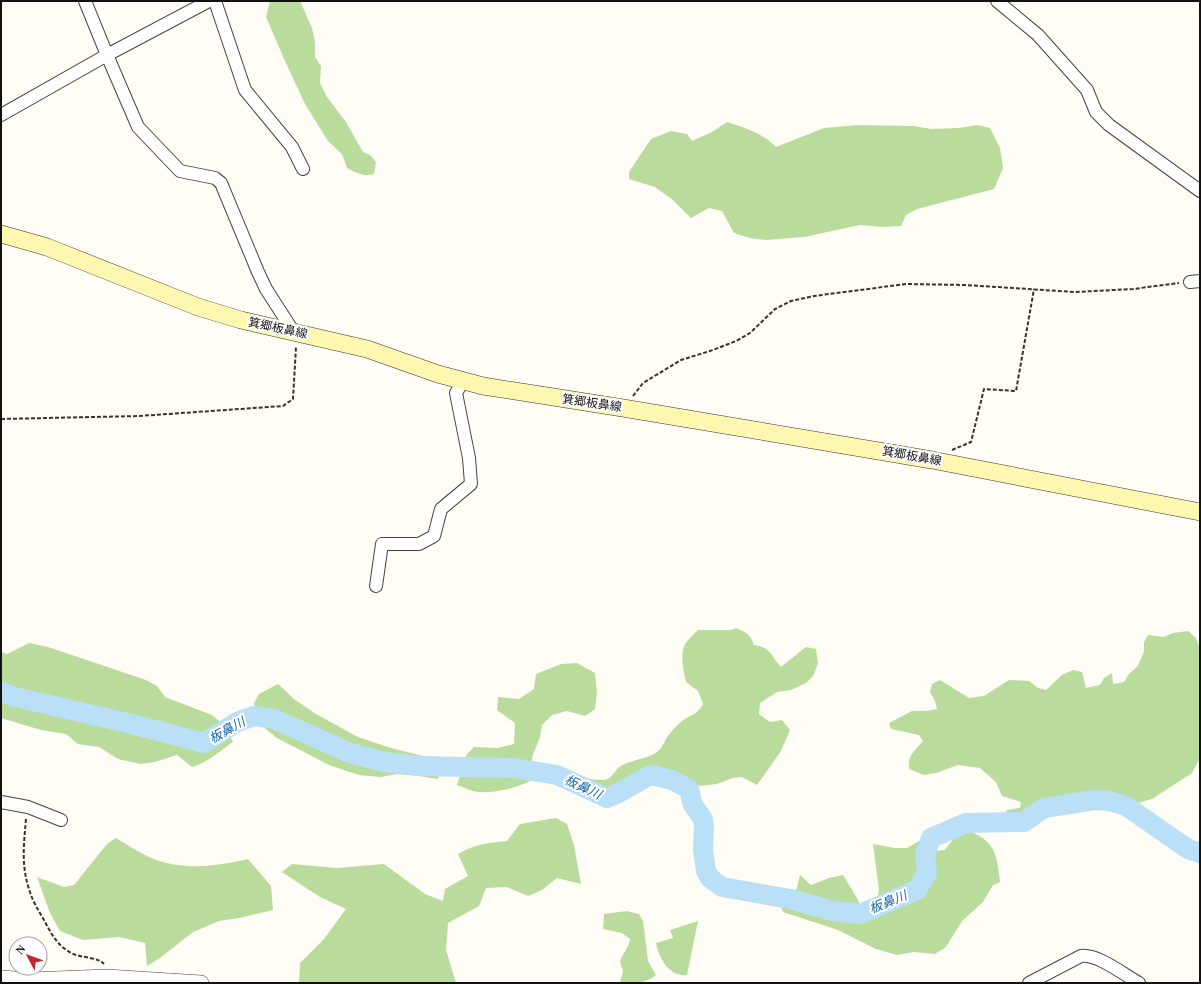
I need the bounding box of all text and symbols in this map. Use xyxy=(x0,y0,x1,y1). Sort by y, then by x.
street label: 箕郷板鼻線 xyxy=(247,315,309,341)
street label: 箕郷板鼻線 xyxy=(561,392,623,414)
street label: 箕郷板鼻線 xyxy=(881,444,943,468)
water label: 板鼻川 xyxy=(206,713,249,746)
water label: 板鼻川 xyxy=(562,772,606,803)
water label: 板鼻川 xyxy=(867,887,911,916)
north arrow xyxy=(8,936,48,976)
text: N xyxy=(13,942,28,956)

